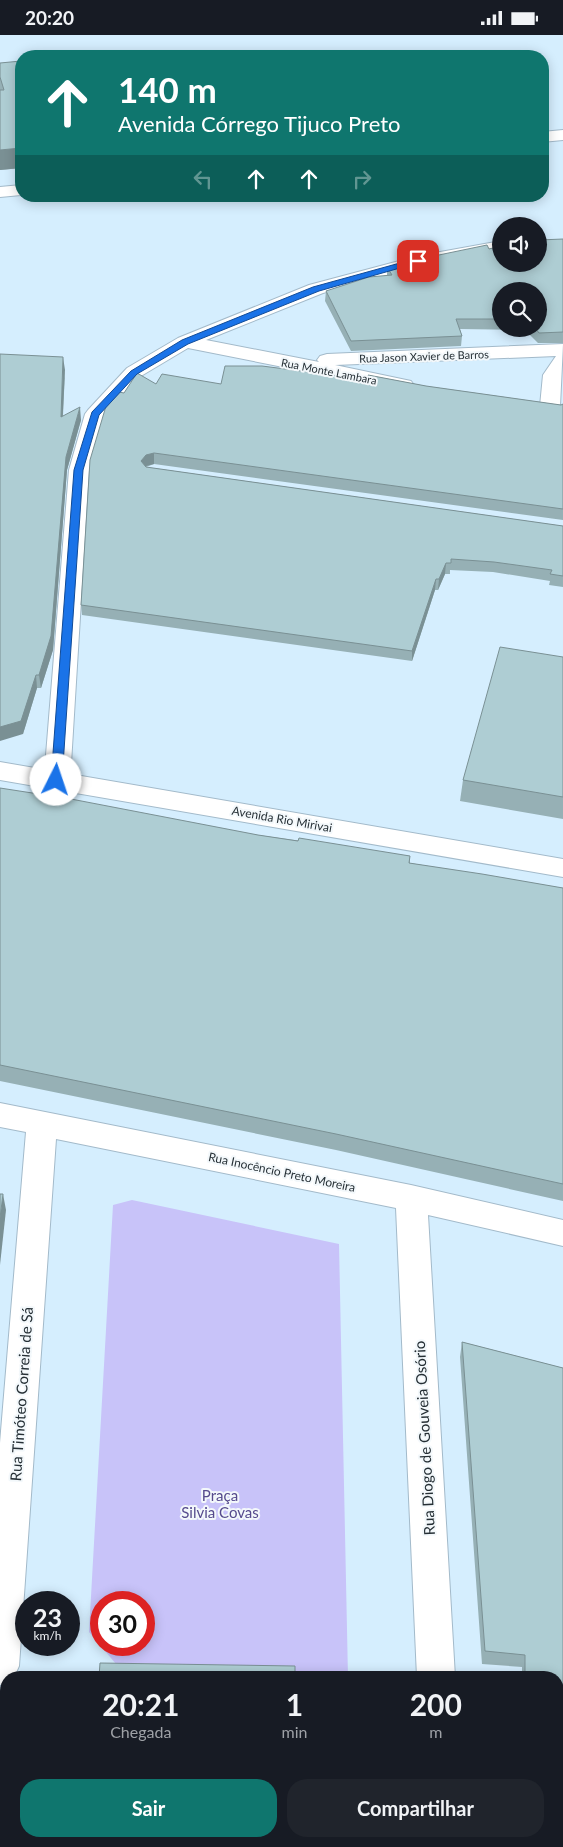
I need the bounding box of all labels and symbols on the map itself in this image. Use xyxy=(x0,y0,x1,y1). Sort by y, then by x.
pin xyxy=(397,240,439,282)
street label: Rua Jason Xavier de Barros xyxy=(359,347,489,365)
street label: Rua Monte Lambara xyxy=(280,355,378,387)
position arrow xyxy=(29,753,81,805)
street label: Avenida Rio Mirivai xyxy=(231,803,333,835)
street label: Rua Inocêncio Preto Moreira xyxy=(207,1149,357,1195)
street label: Rua Timóteo Correia de Sá xyxy=(6,1306,36,1482)
street label: Rua Diogo de Gouveia Osório xyxy=(410,1340,438,1536)
park label: Praça Silvia Covas xyxy=(181,1486,259,1521)
speed limit sign: 30 xyxy=(90,1591,155,1656)

